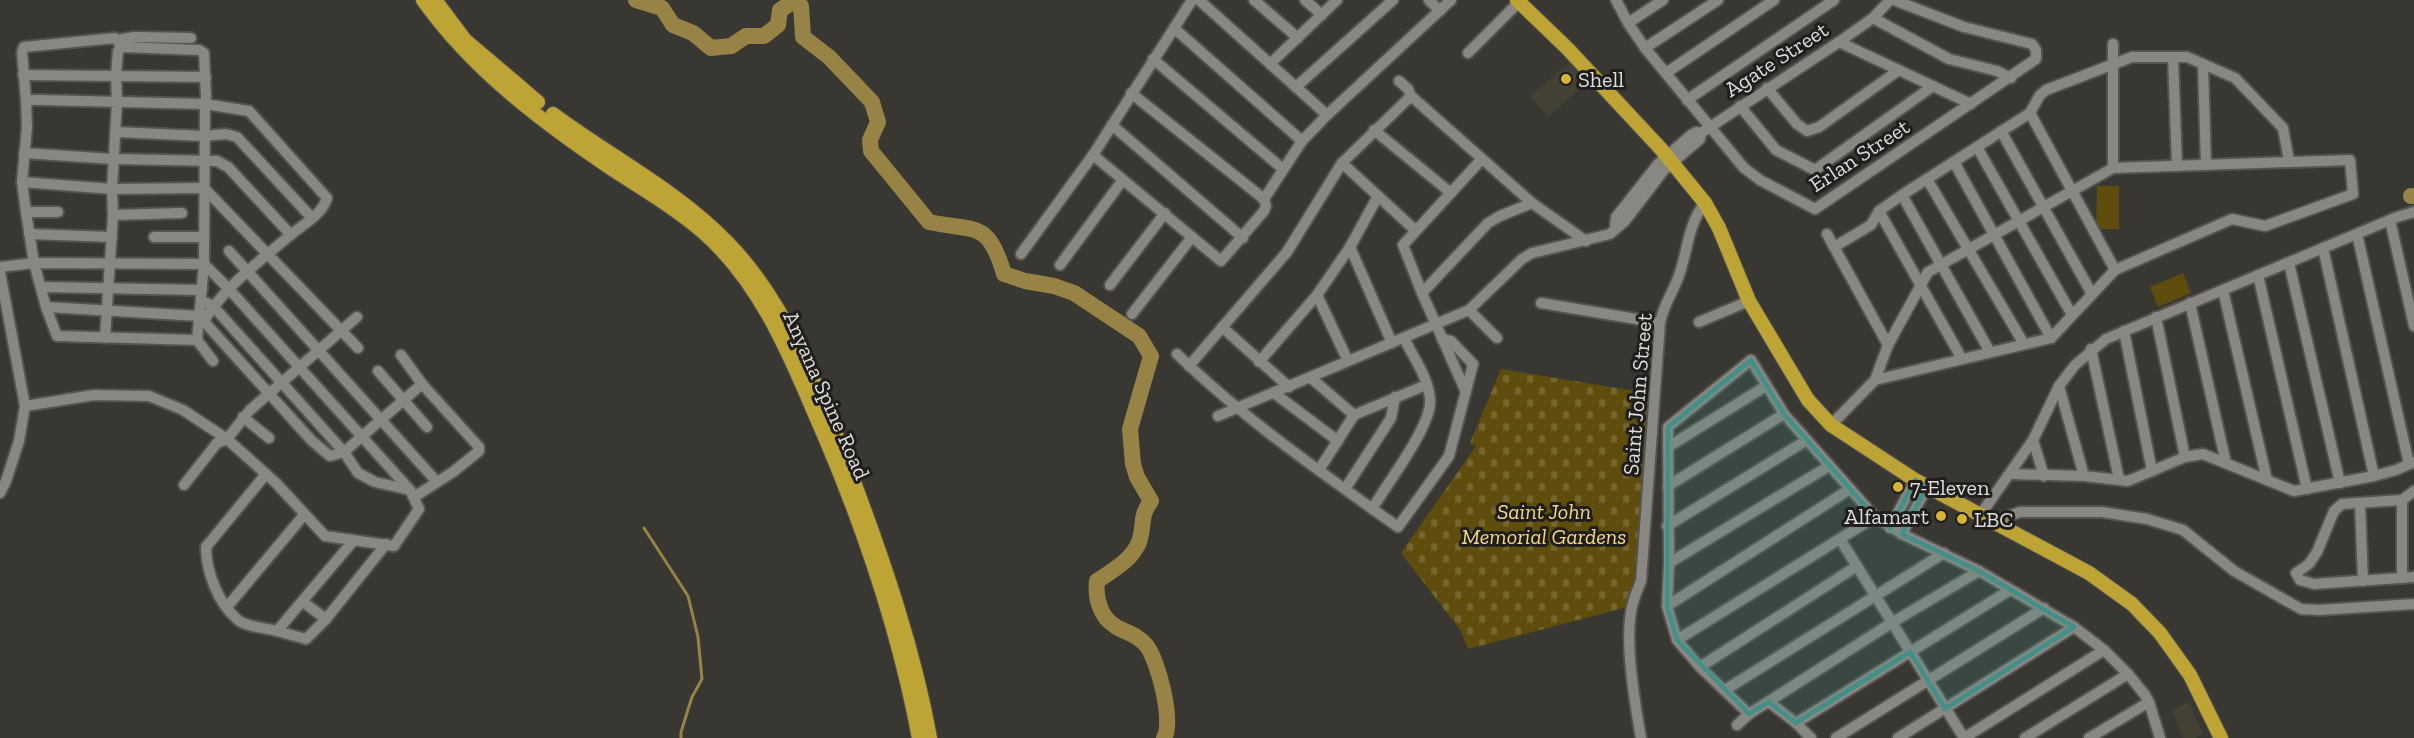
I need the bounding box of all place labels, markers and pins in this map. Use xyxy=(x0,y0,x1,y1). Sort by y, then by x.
place label: Shell xyxy=(1578,66,1624,93)
marker: Shell xyxy=(1559,72,1573,86)
place label: 7-Eleven xyxy=(1910,474,1990,501)
marker: 7-Eleven xyxy=(1891,480,1905,494)
place label: Alfamart xyxy=(1844,503,1930,530)
place label: LBC xyxy=(1974,506,2014,533)
marker: Alfamart xyxy=(1934,509,1948,523)
marker: LBC xyxy=(1955,512,1969,526)

